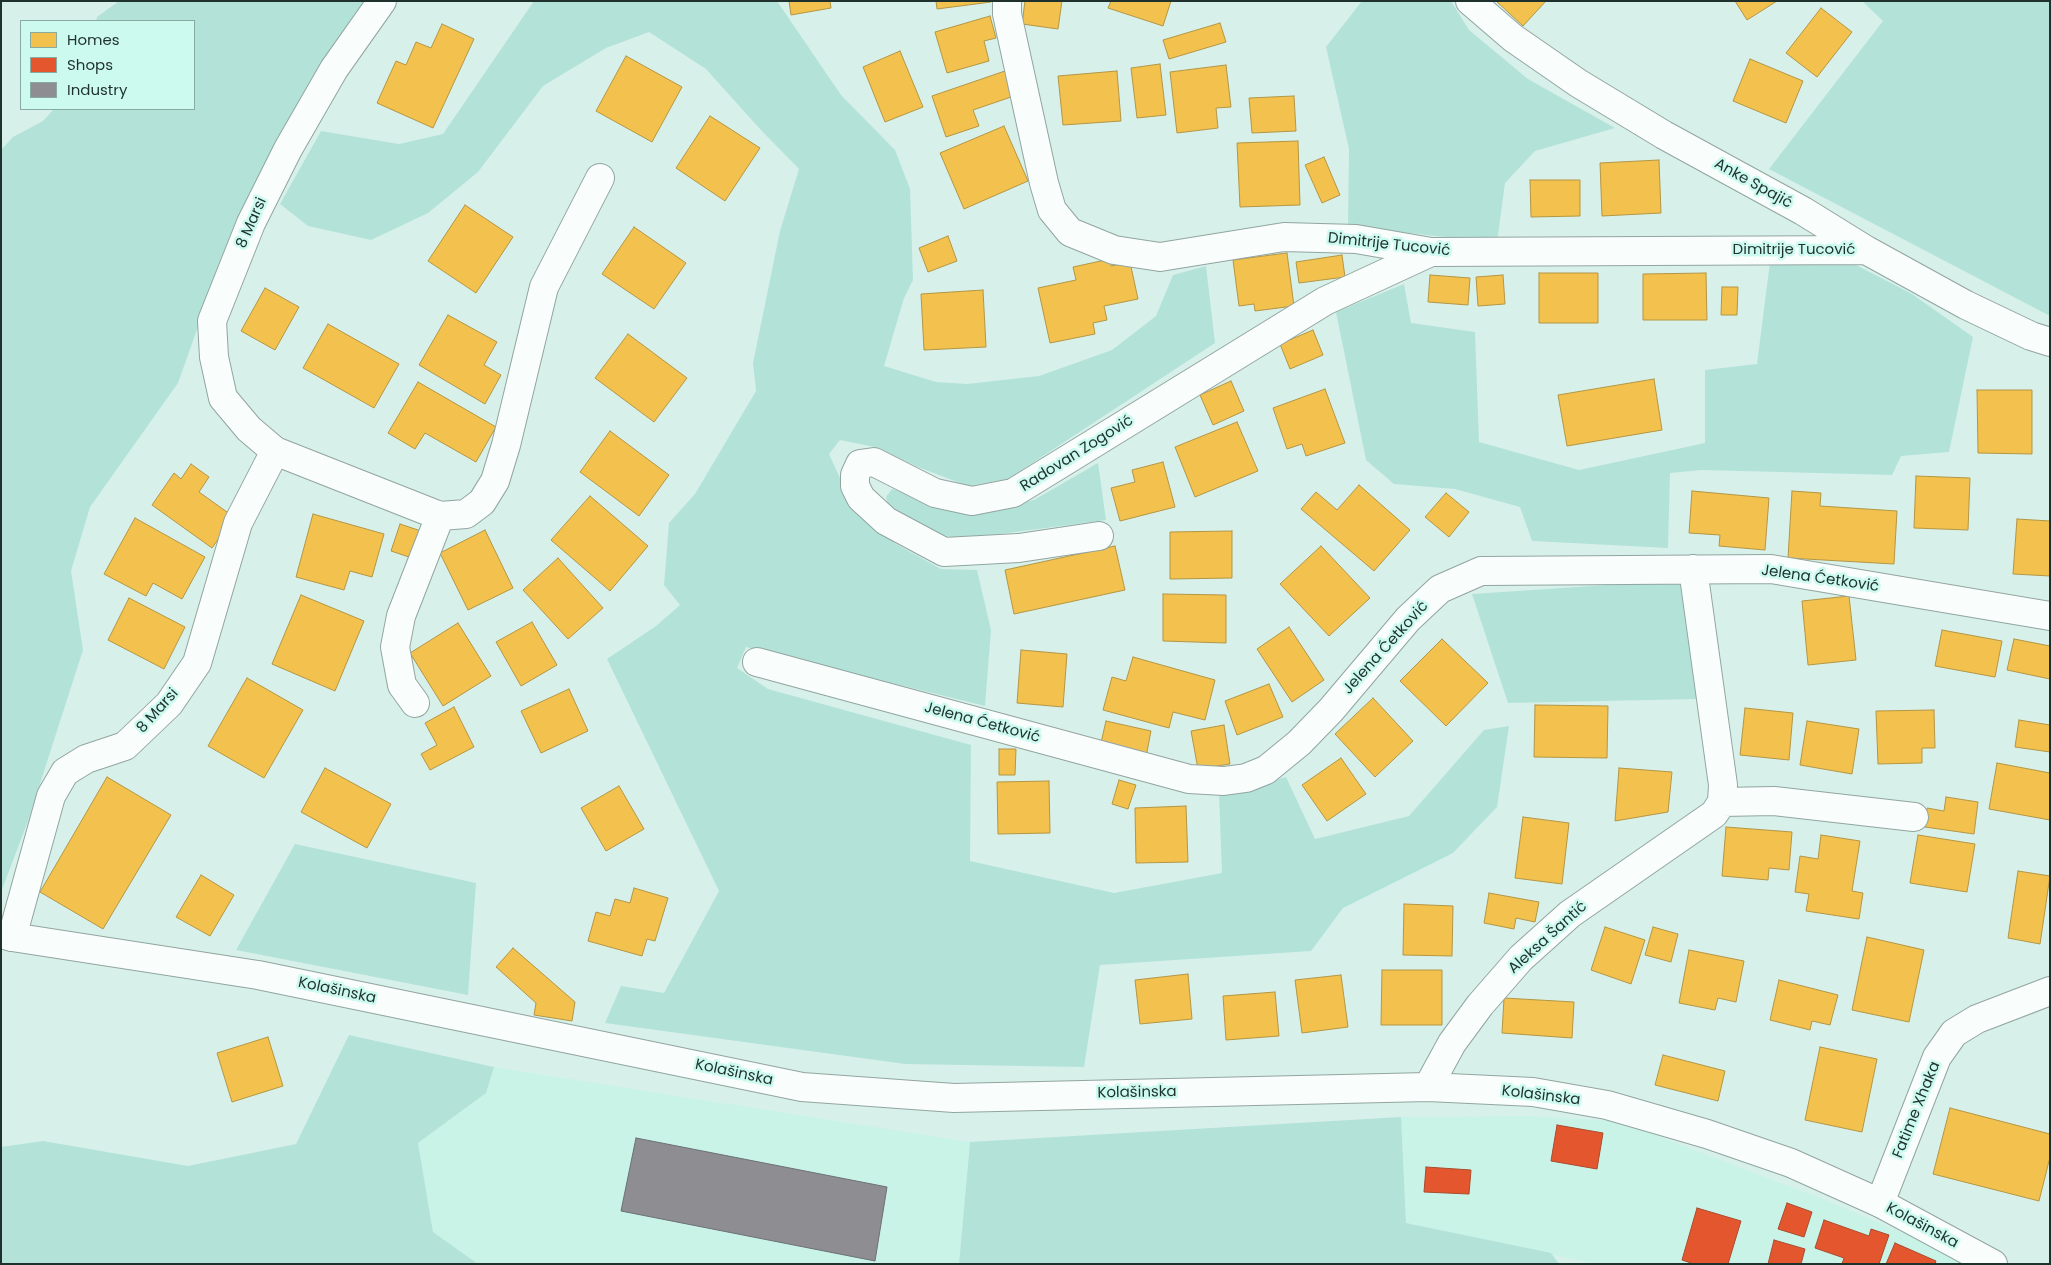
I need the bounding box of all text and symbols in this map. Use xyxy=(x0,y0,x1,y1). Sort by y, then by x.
legend xyxy=(20,20,195,110)
text: Homes xyxy=(67,29,120,50)
text: Shops xyxy=(67,54,113,75)
text: Industry xyxy=(67,79,127,100)
street label: Anke Spajić xyxy=(1711,155,1795,213)
street label: 8 Marsi xyxy=(233,195,271,251)
street label: Dimitrije Tucović xyxy=(1327,230,1451,260)
street label: Dimitrije Tucović xyxy=(1733,241,1855,259)
street label: Radovan Zogović xyxy=(1017,412,1137,496)
street label: Jelena Ćetković xyxy=(1760,562,1880,596)
street label: Jelena Ćetković xyxy=(1340,598,1432,698)
street label: 8 Marsi xyxy=(133,685,183,737)
street label: Jelena Ćetković xyxy=(922,699,1042,747)
street label: Aleksa Šantić xyxy=(1505,898,1591,978)
street label: Kolašinska xyxy=(296,974,378,1008)
street label: Kolašinska xyxy=(693,1056,775,1090)
street label: Fatime Xhaka xyxy=(1889,1059,1945,1161)
street label: Kolašinska xyxy=(1501,1082,1581,1110)
street label: Kolašinska xyxy=(1097,1083,1177,1103)
street label: Kolašinska xyxy=(1883,1199,1961,1253)

